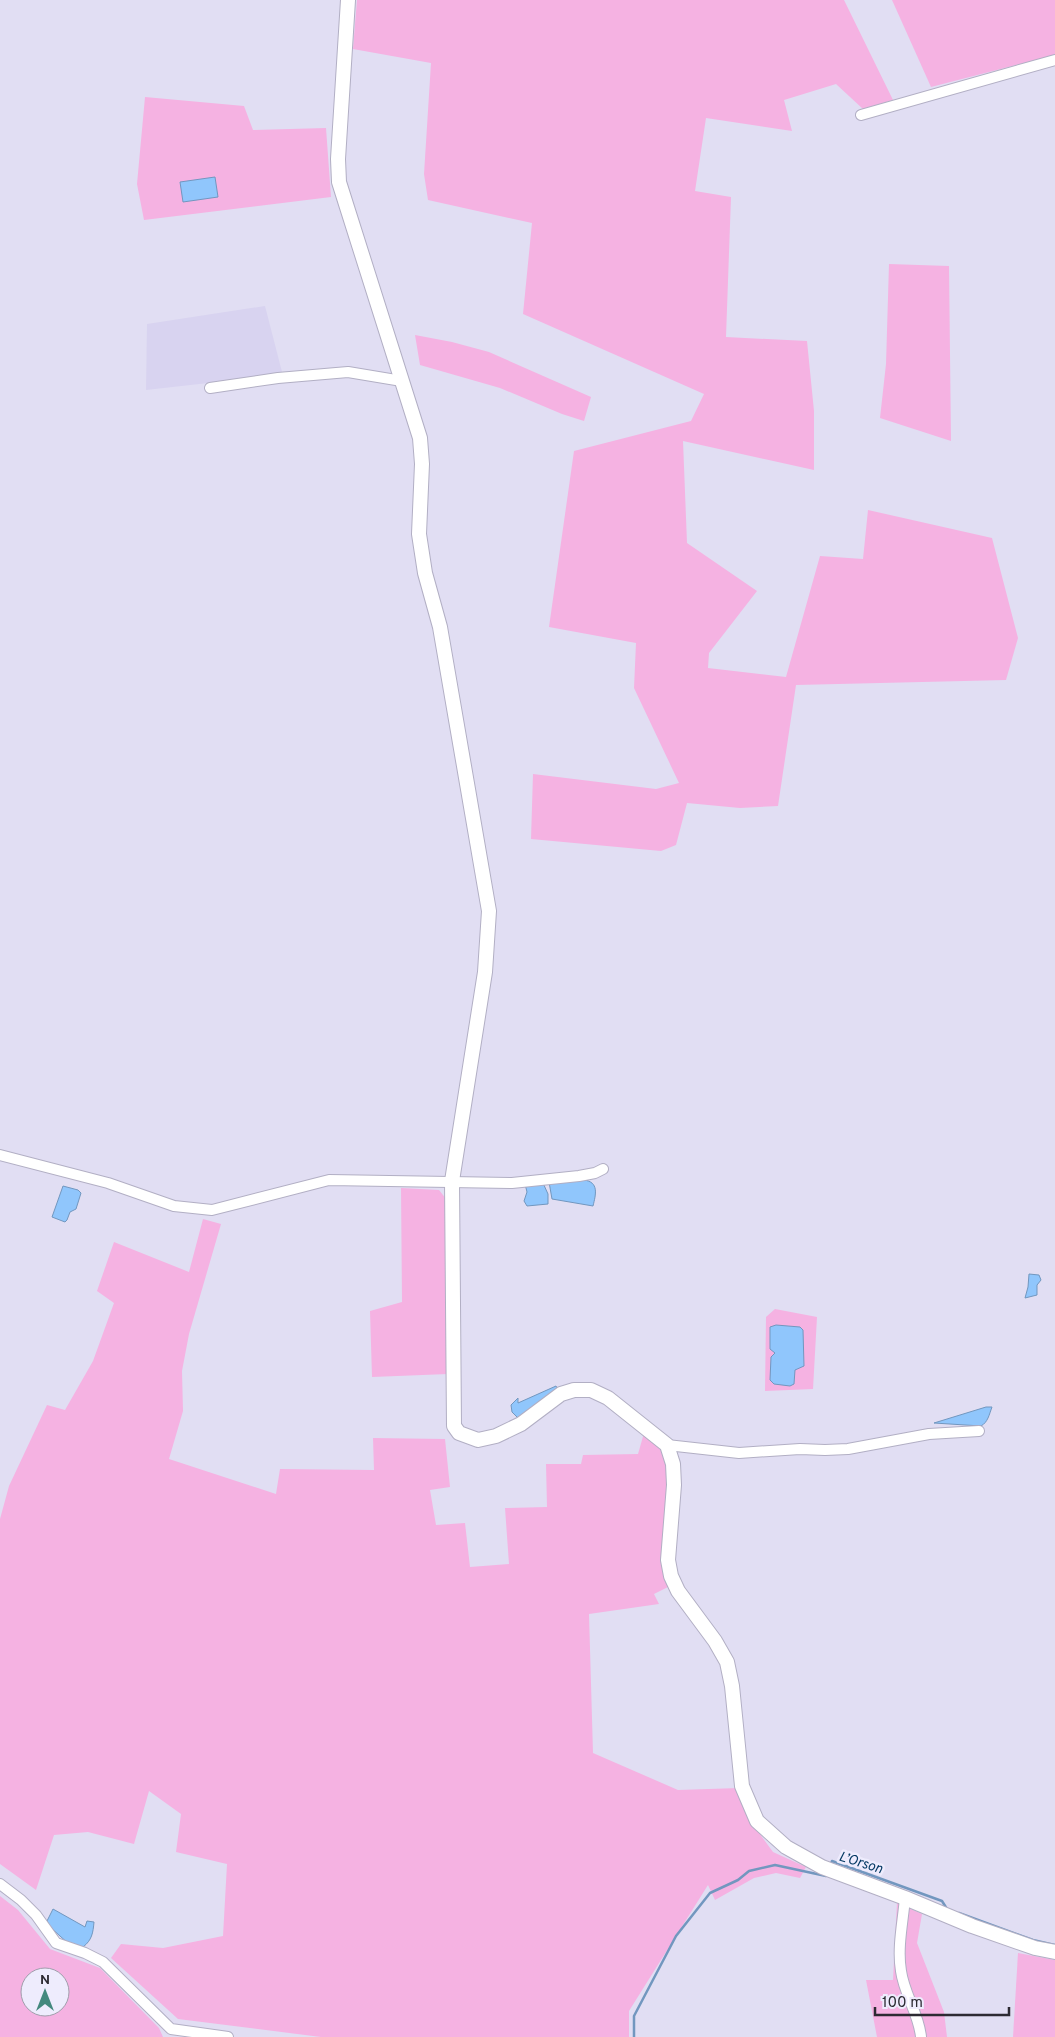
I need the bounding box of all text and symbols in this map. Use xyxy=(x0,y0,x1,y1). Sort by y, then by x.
water label: L’Orson xyxy=(837,1849,885,1878)
north arrow xyxy=(20,1967,70,2017)
text: N xyxy=(40,1972,50,1989)
scale bar xyxy=(875,1984,1009,2016)
text: 100 m xyxy=(882,1994,923,2013)

